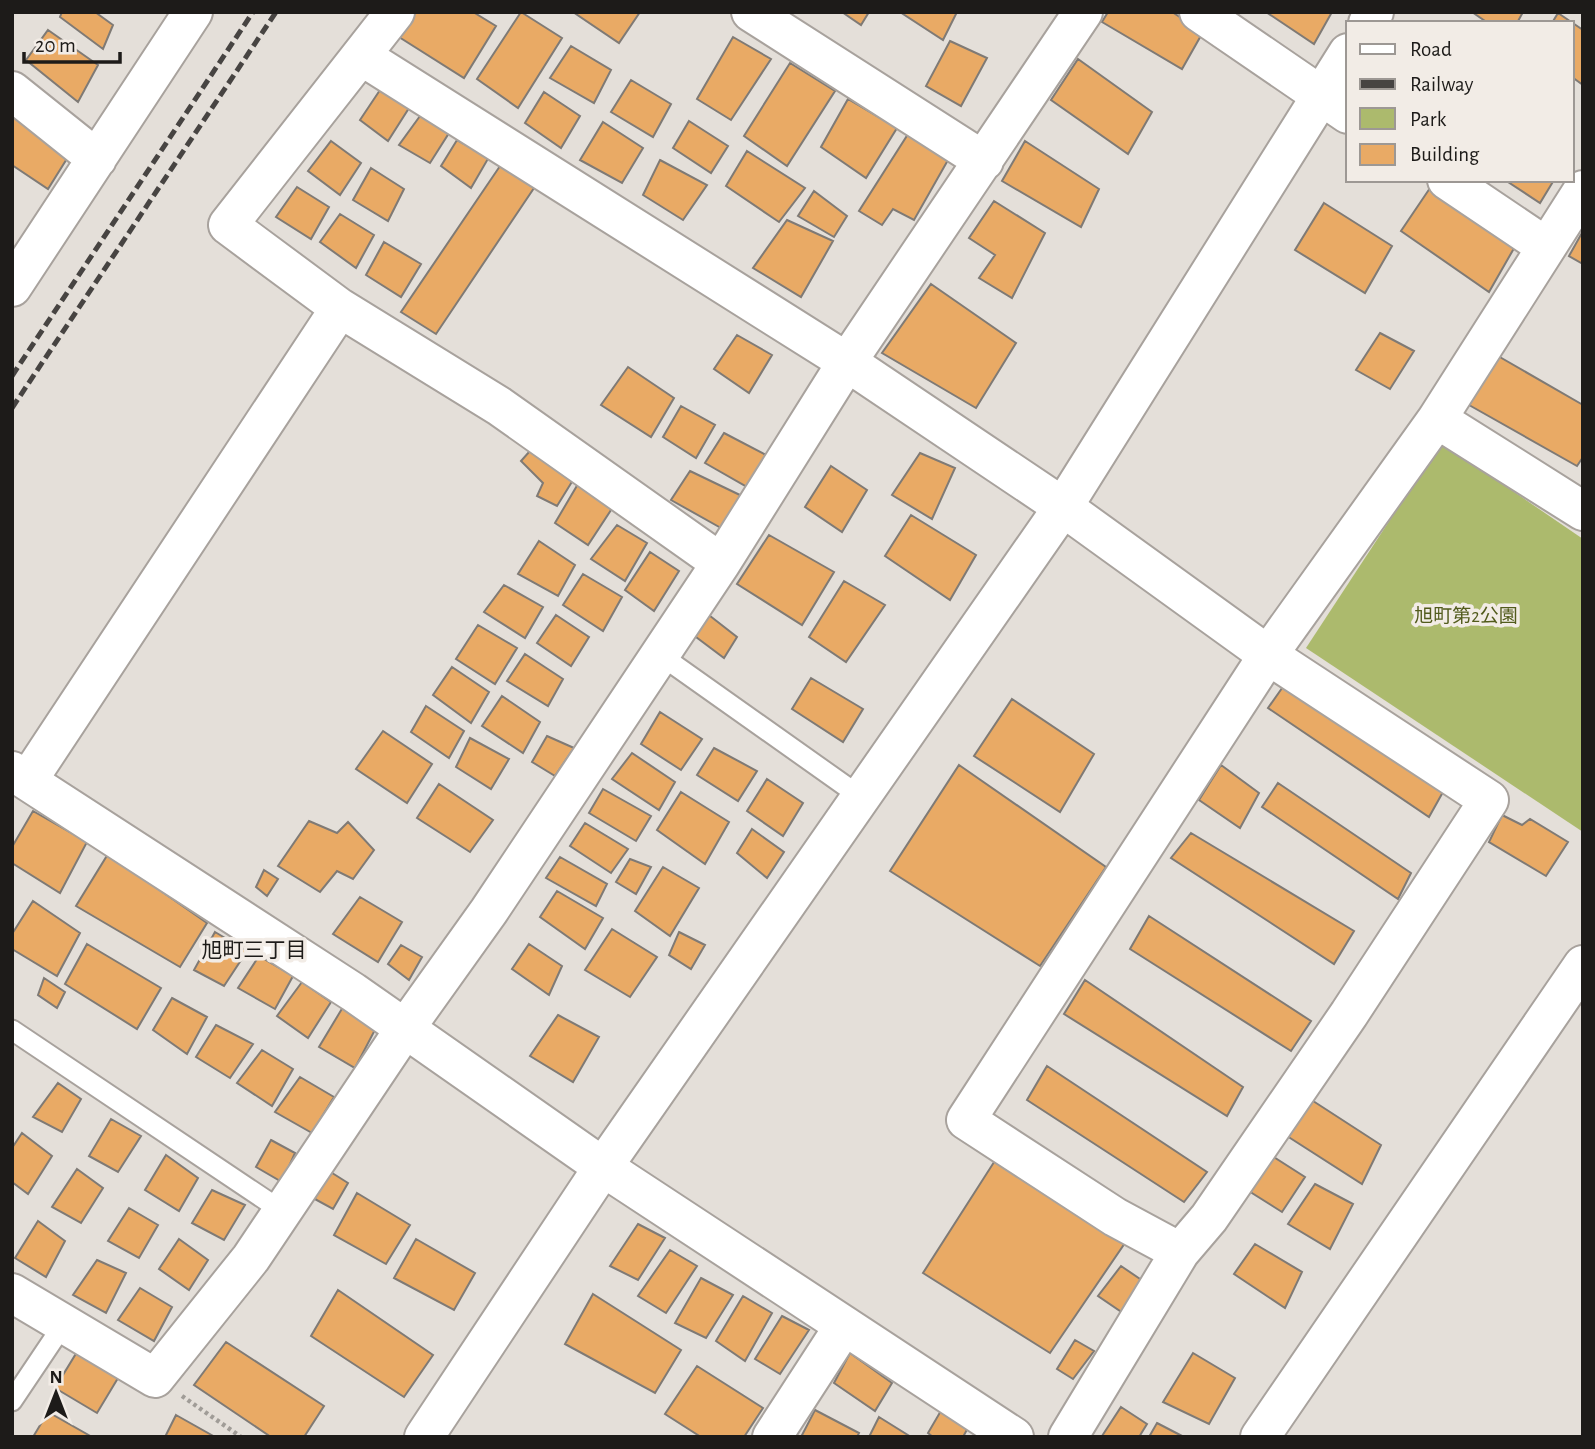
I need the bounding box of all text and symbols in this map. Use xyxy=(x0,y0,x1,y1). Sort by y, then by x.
scale bar xyxy=(24,21,121,65)
legend xyxy=(1346,21,1574,182)
text: 20 m xyxy=(35,35,76,56)
text: Road xyxy=(1410,39,1452,60)
text: Railway xyxy=(1410,74,1473,95)
text: Park xyxy=(1410,109,1447,130)
text: Building xyxy=(1410,144,1480,165)
park label: 旭町第2公園 xyxy=(1414,606,1518,626)
district label: 旭町三丁目 xyxy=(202,939,307,961)
north arrow xyxy=(21,1358,91,1428)
text: N xyxy=(49,1368,63,1387)

